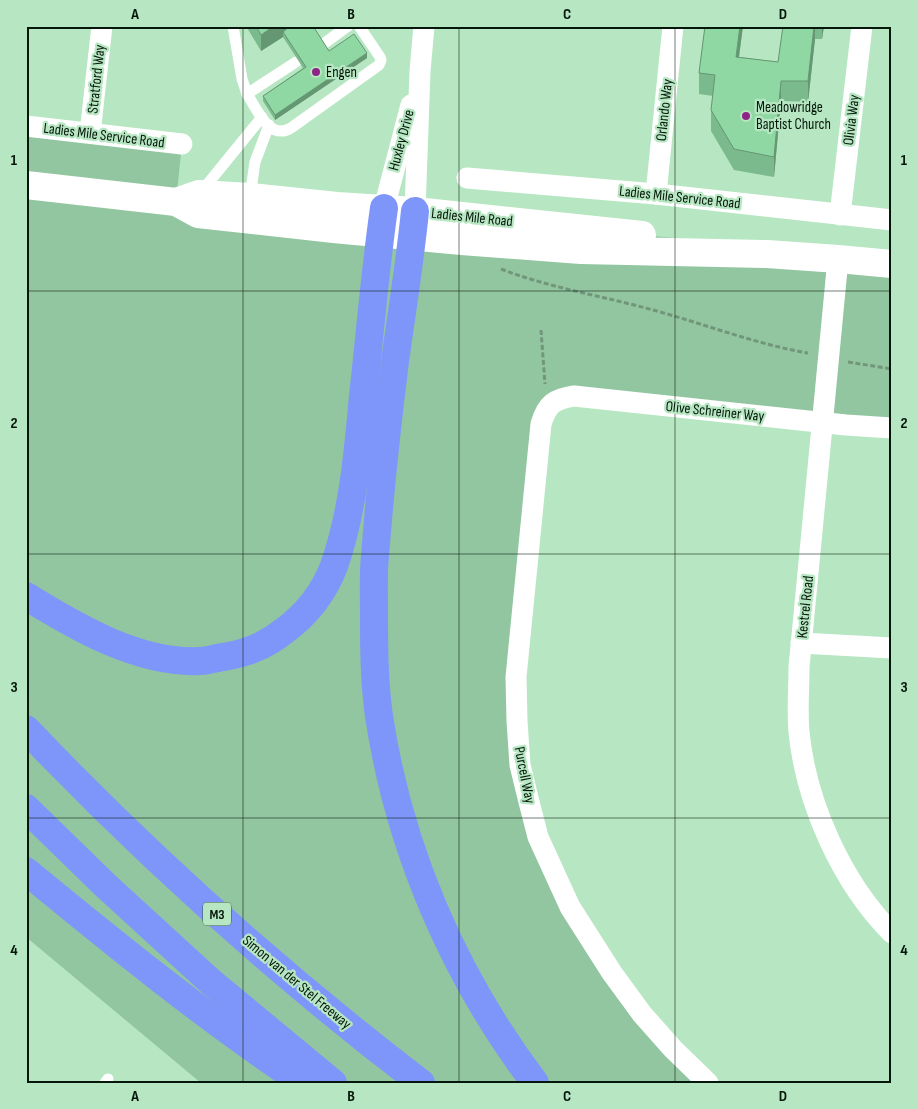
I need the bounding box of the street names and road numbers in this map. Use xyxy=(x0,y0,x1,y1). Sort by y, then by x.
street label: Stratford Way xyxy=(83,43,110,114)
street label: Orlando Way xyxy=(652,78,677,142)
street label: Olivia Way xyxy=(839,93,864,146)
street label: Huxley Drive xyxy=(384,107,419,173)
street label: Ladies Mile Service Road xyxy=(42,119,166,152)
street label: Ladies Mile Service Road xyxy=(618,182,742,213)
street label: Ladies Mile Road xyxy=(430,204,514,231)
street label: Olive Schreiner Way xyxy=(665,397,765,426)
street label: Kestrel Road xyxy=(793,575,818,639)
street label: Purcell Way xyxy=(510,745,539,805)
road number: M3 xyxy=(203,902,231,926)
street label: Simon van der Stel Freeway xyxy=(238,931,355,1034)

